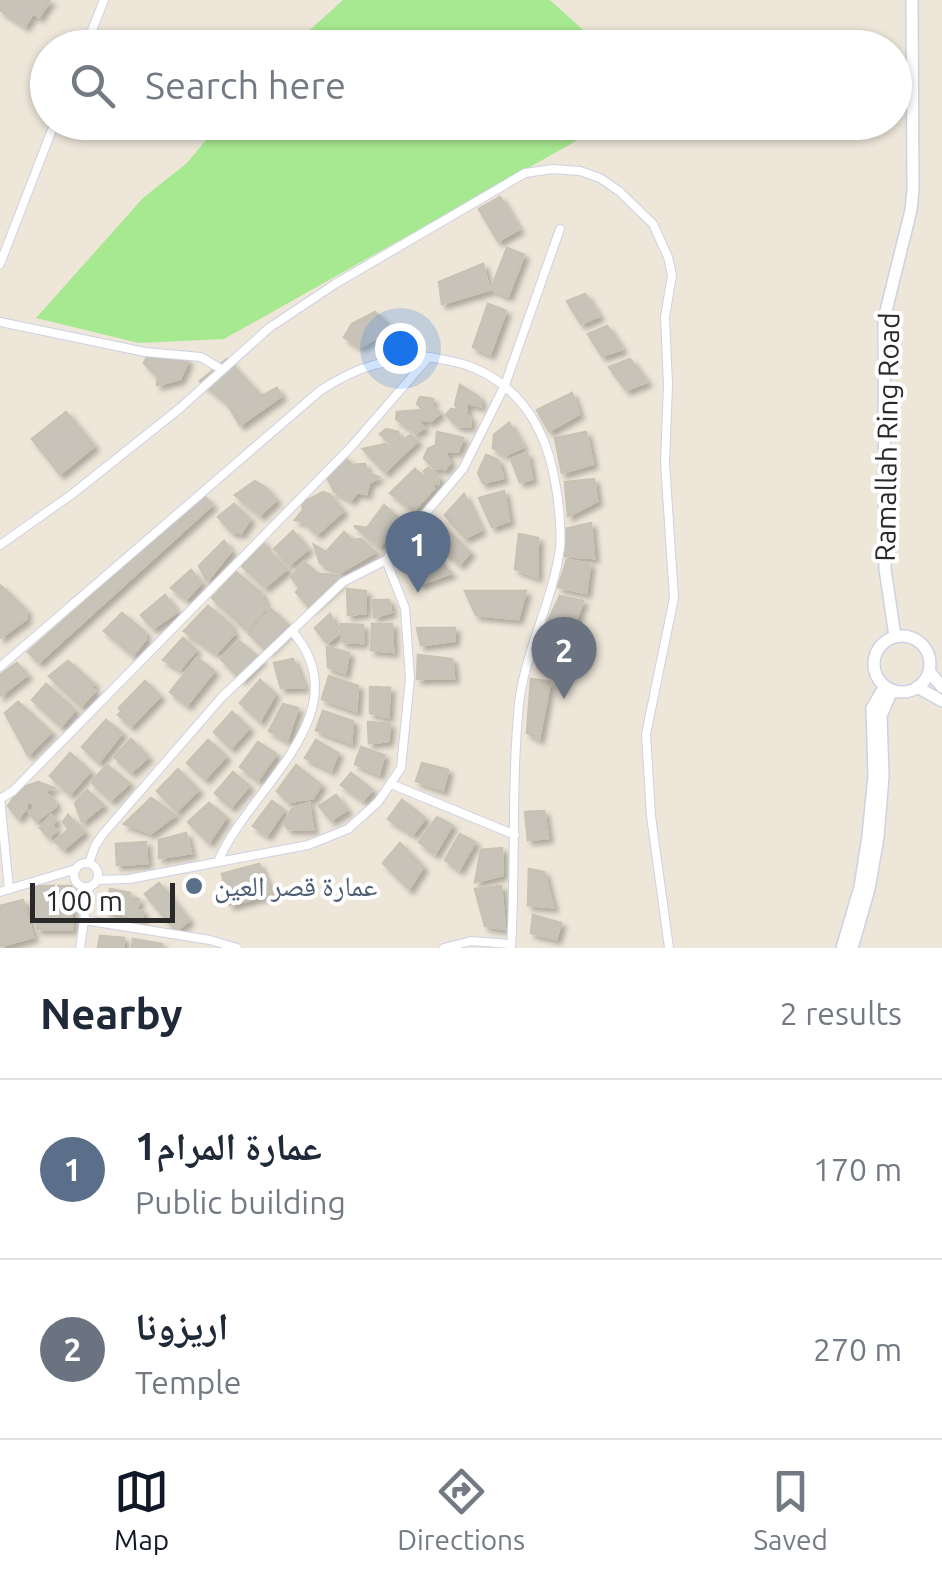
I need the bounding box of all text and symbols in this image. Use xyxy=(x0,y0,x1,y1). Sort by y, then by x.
search box xyxy=(30,30,912,140)
icon: search xyxy=(65,58,120,113)
text: Search here xyxy=(145,64,346,106)
street label: Ramallah Ring Road xyxy=(869,312,904,562)
your location xyxy=(375,323,426,374)
pin: 1 xyxy=(386,510,450,593)
pin: 2 xyxy=(532,616,596,699)
place label: عمارة قصر العين xyxy=(214,870,377,904)
marker: عمارة قصر العين xyxy=(183,875,205,897)
scale bar xyxy=(30,878,175,923)
text: 100 m xyxy=(45,885,123,916)
text: Nearby xyxy=(40,990,183,1037)
text: 2 results xyxy=(780,995,902,1031)
text: عمارة المرام1 xyxy=(135,1125,322,1167)
text: 1 xyxy=(63,1151,82,1187)
text: 170 m xyxy=(813,1151,902,1187)
text: Public building xyxy=(135,1184,346,1220)
text: اريزونا xyxy=(135,1305,228,1347)
text: 2 xyxy=(63,1331,82,1367)
text: 270 m xyxy=(813,1331,902,1367)
text: Temple xyxy=(135,1364,241,1400)
tab: Map xyxy=(114,1464,169,1555)
tab: Directions xyxy=(397,1464,525,1555)
tab: Saved xyxy=(753,1464,828,1555)

